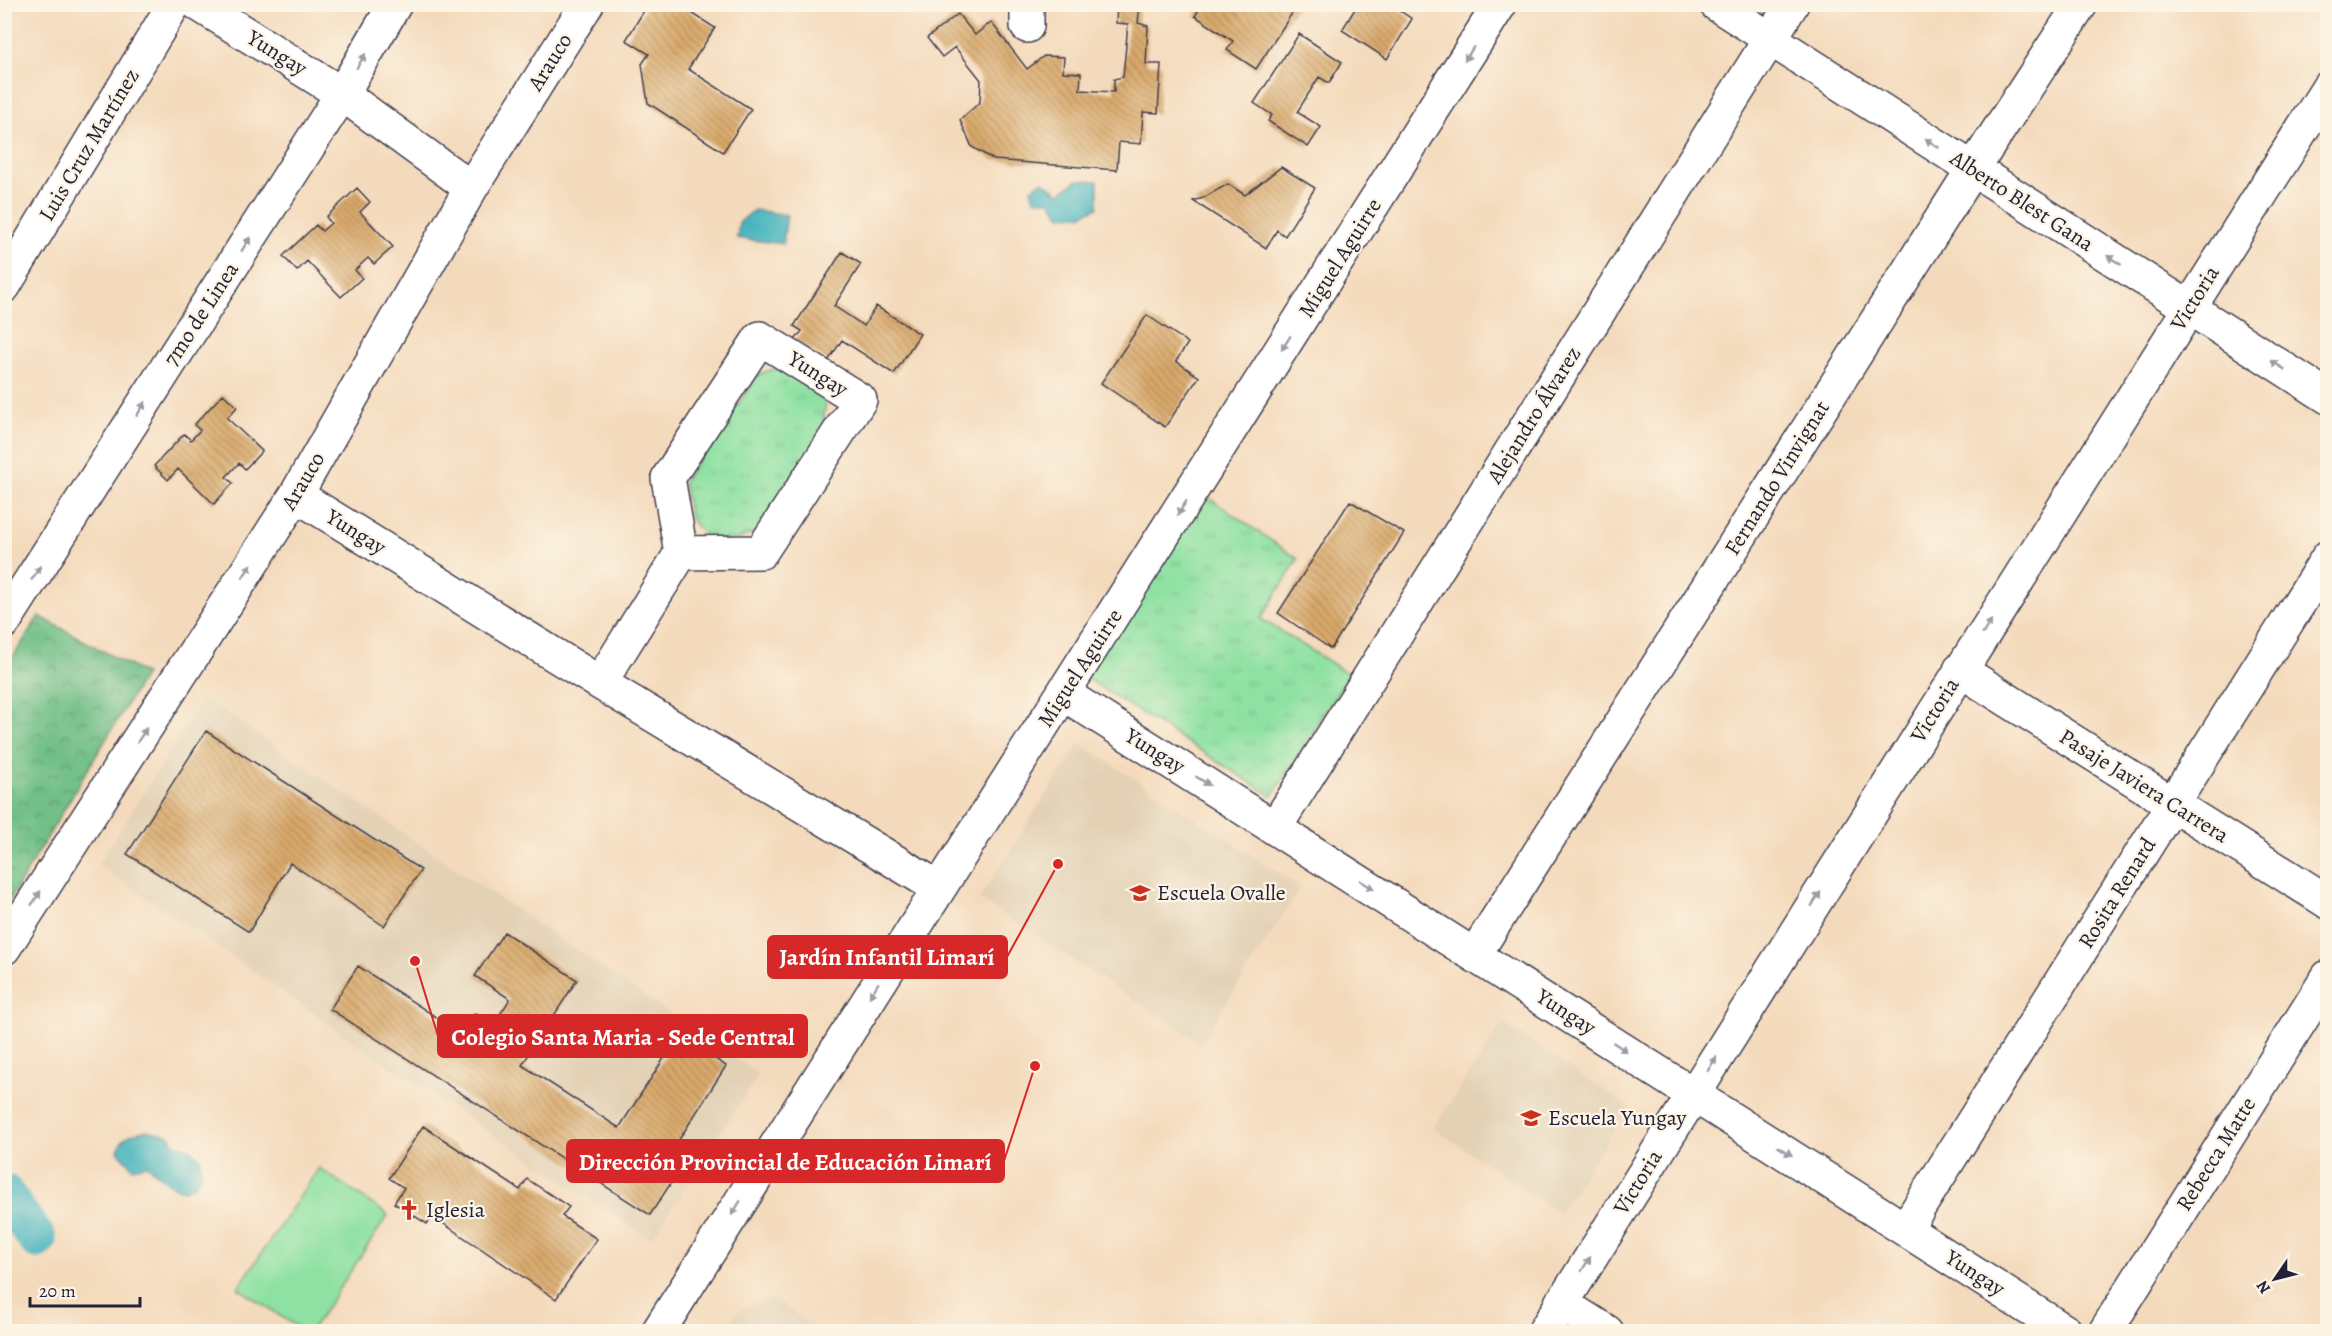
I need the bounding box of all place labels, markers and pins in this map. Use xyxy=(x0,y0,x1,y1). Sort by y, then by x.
place label: Escuela Ovalle xyxy=(1157,878,1286,908)
school or university icon: Escuela Ovalle xyxy=(1128,881,1152,905)
callout: Jardín Infantil Limarí xyxy=(768,936,1007,978)
callout: Colegio Santa Maria - Sede Central xyxy=(438,1015,807,1057)
place label: Escuela Yungay xyxy=(1548,1103,1687,1133)
school or university icon: Escuela Yungay xyxy=(1519,1106,1543,1130)
callout: Dirección Provincial de Educación Limarí xyxy=(567,1140,1004,1182)
place label: Iglesia xyxy=(426,1195,486,1225)
church icon: Iglesia xyxy=(397,1198,421,1222)

